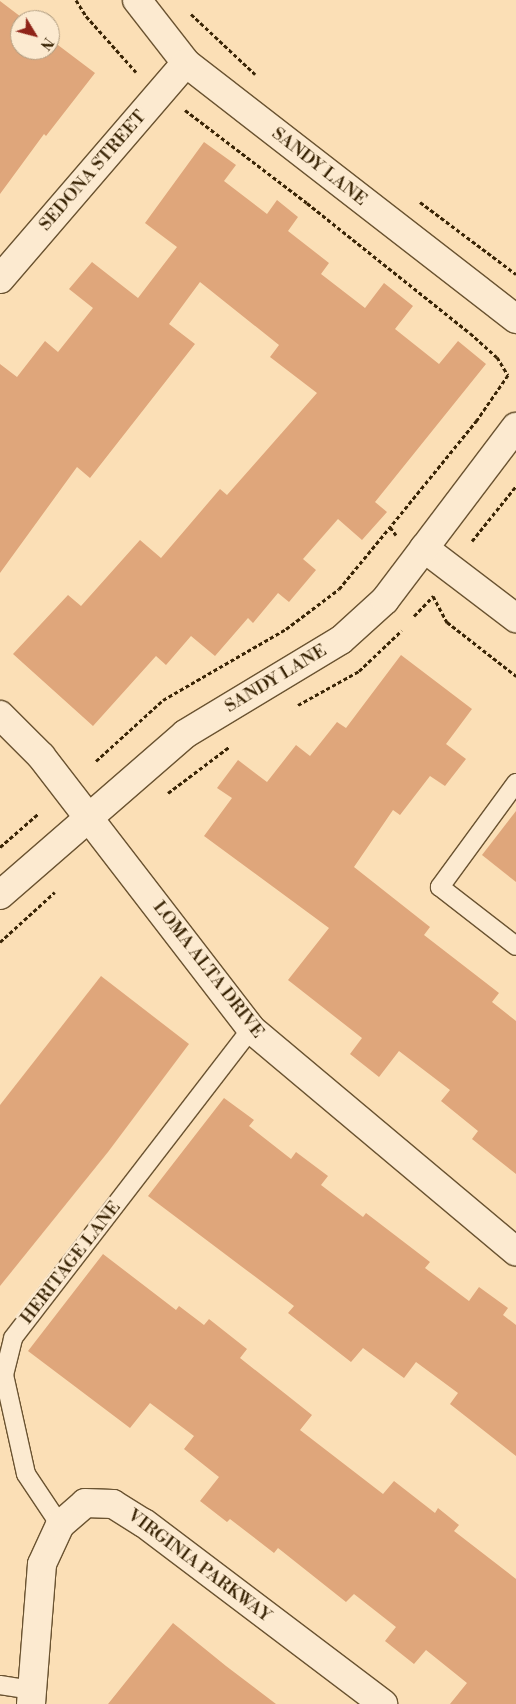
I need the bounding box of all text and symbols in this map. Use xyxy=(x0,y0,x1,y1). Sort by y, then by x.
north arrow xyxy=(10,10,60,60)
text: N xyxy=(36,34,57,53)
street label: SEDONA STREET xyxy=(35,106,151,236)
street label: SANDY LANE xyxy=(267,123,371,211)
street label: SANDY LANE xyxy=(221,640,331,718)
street label: LOMA ALTA DRIVE xyxy=(148,897,268,1043)
street label: HERITAGE LANE xyxy=(16,1197,126,1329)
street label: VIRGINIA PARKWAY xyxy=(123,1505,275,1627)

